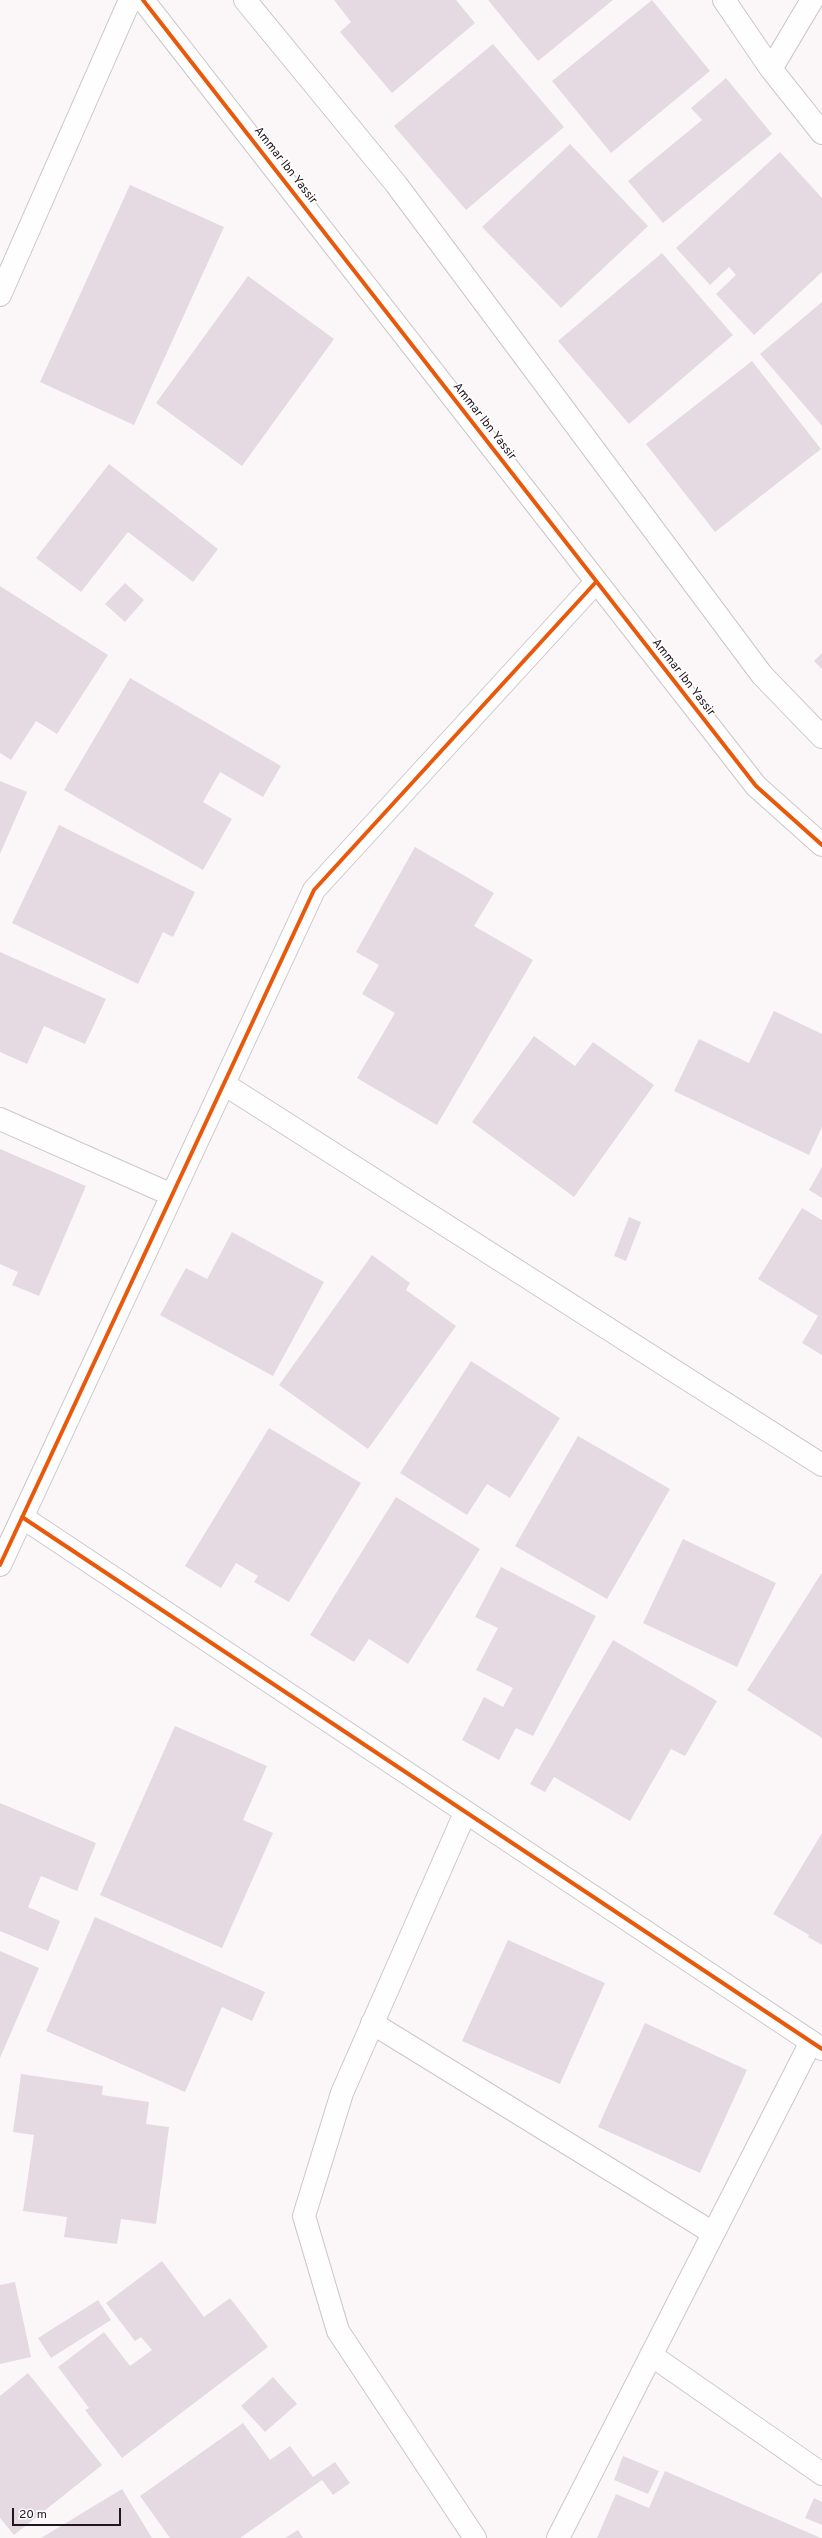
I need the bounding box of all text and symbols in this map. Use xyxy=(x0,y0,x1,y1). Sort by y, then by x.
street label: Ammar Ibn Yassir xyxy=(250,124,320,208)
street label: Ammar Ibn Yassir xyxy=(449,380,519,464)
street label: Ammar Ibn Yassir xyxy=(648,636,718,720)
scale bar xyxy=(14,2500,123,2526)
text: 20 m xyxy=(19,2507,47,2523)

